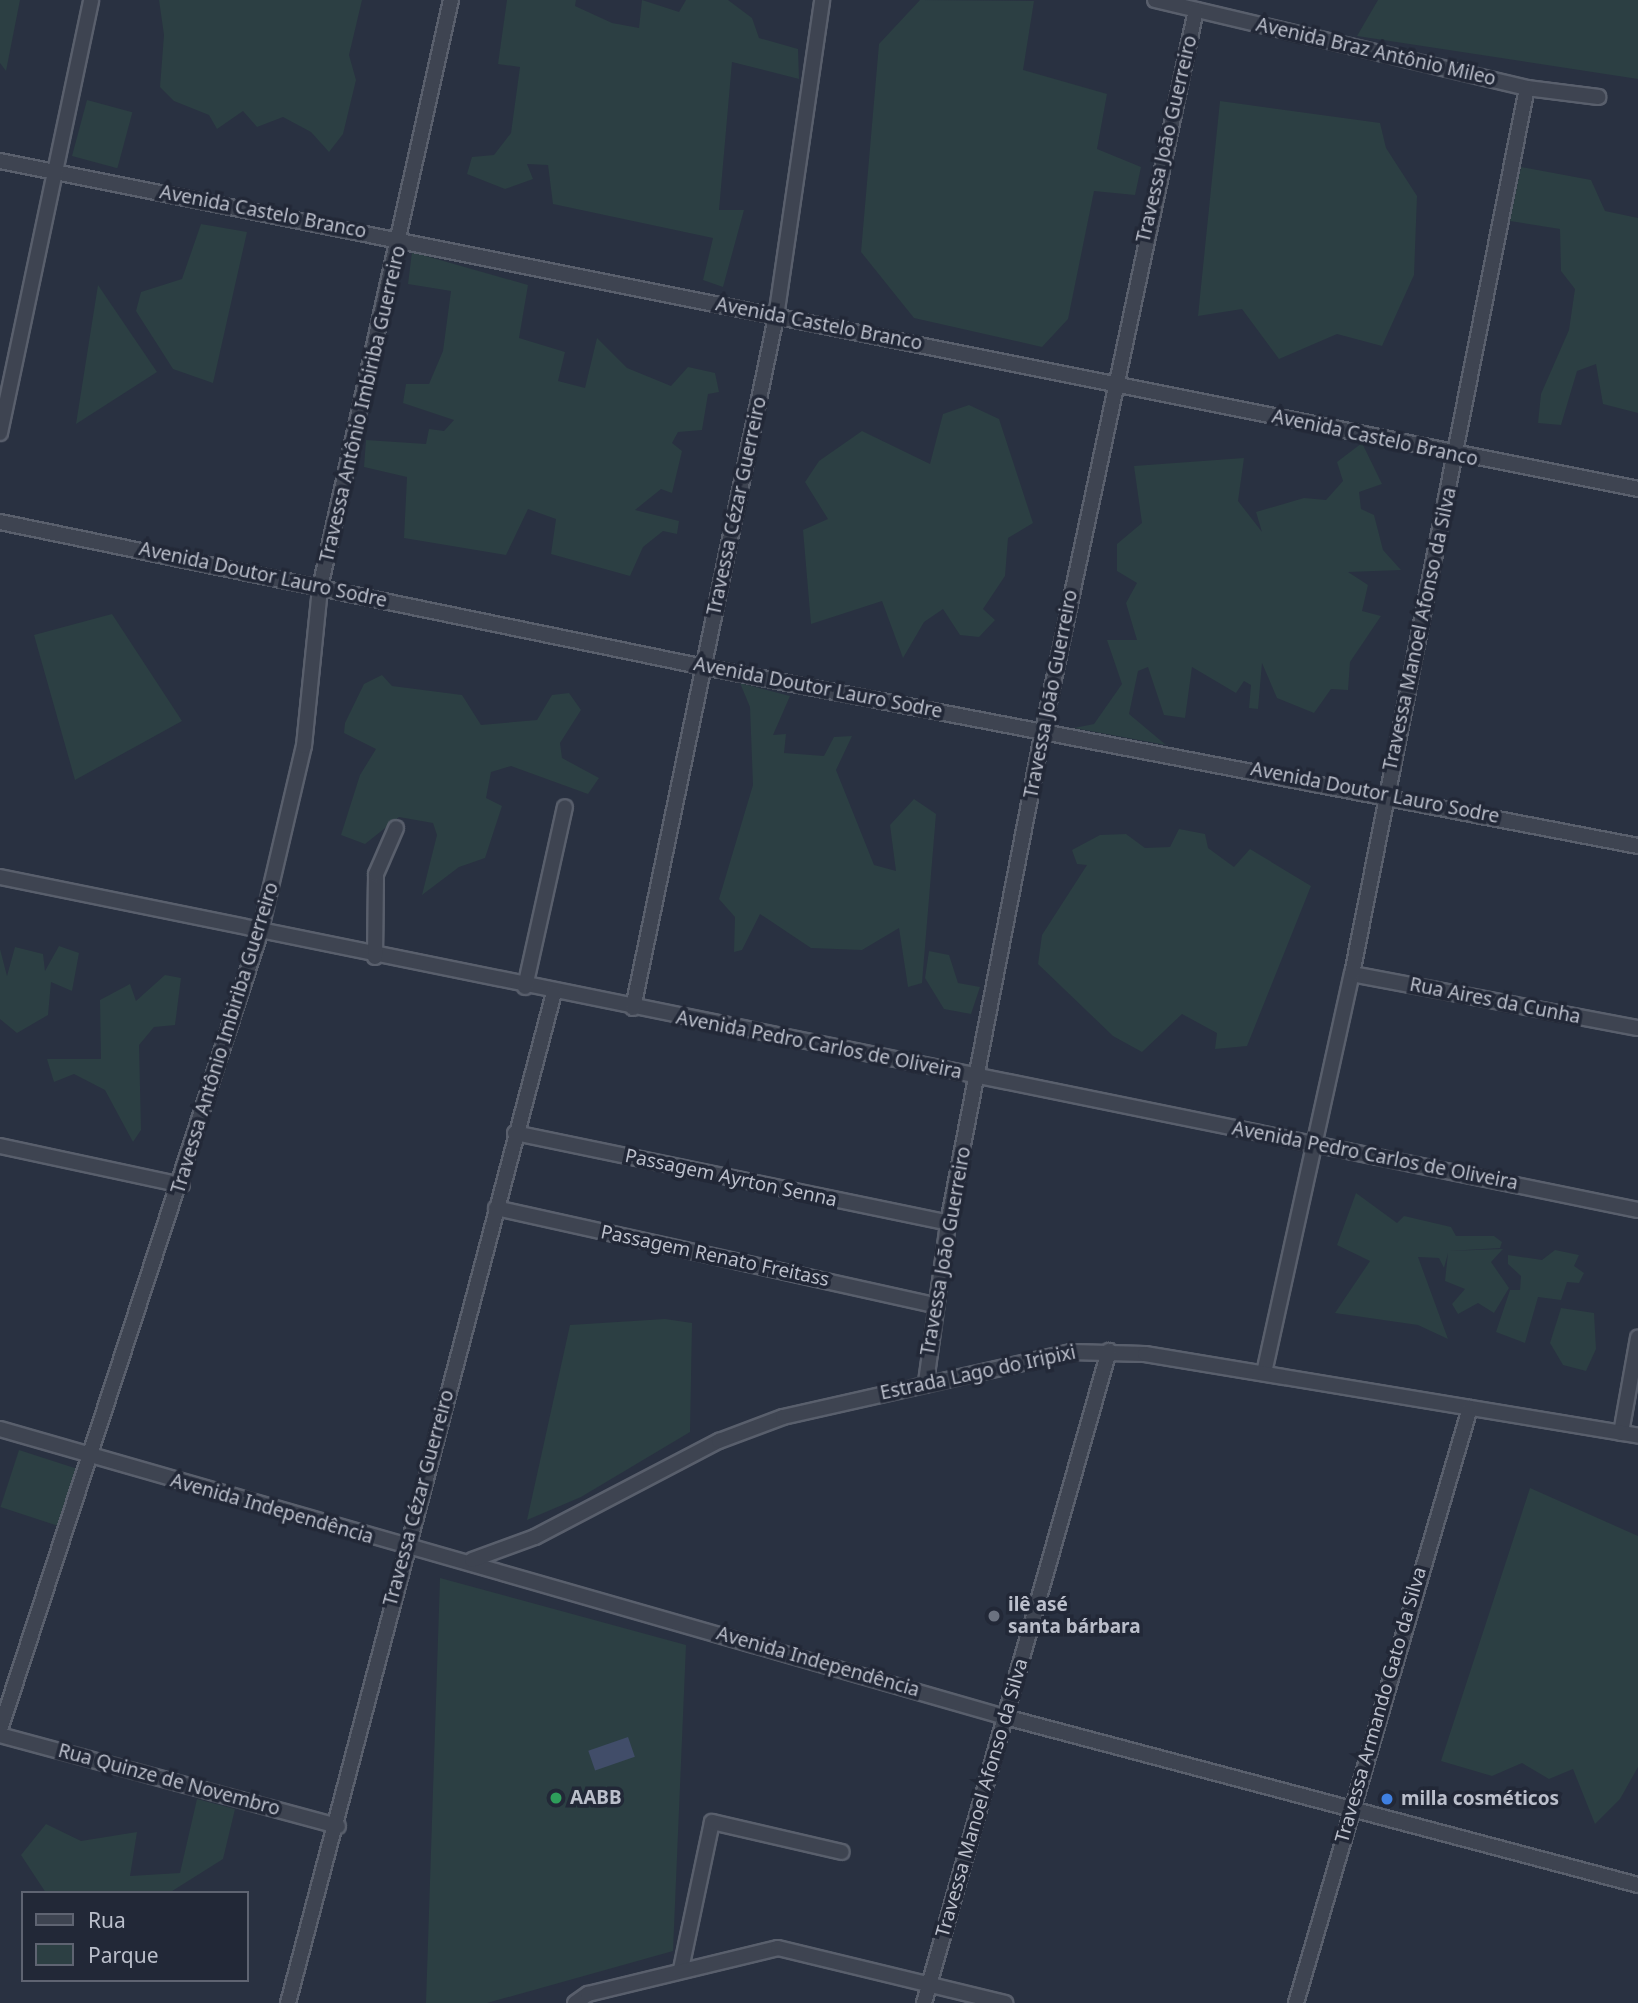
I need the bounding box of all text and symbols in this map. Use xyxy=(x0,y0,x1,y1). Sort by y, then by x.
street label: Avenida Braz Antônio Mileo xyxy=(1254,13,1498,91)
street label: Travessa João Guerreiro xyxy=(1132,33,1202,245)
street label: Avenida Castelo Branco xyxy=(158,181,368,243)
street label: Travessa Antônio Imbiriba Guerreiro xyxy=(315,243,411,565)
street label: Avenida Castelo Branco xyxy=(714,293,924,355)
street label: Travessa Cézar Guerreiro xyxy=(703,395,771,617)
street label: Avenida Castelo Branco xyxy=(1270,405,1480,471)
street label: Travessa Manoel Afonso da Silva xyxy=(1379,485,1461,773)
street label: Avenida Doutor Lauro Sodre xyxy=(137,538,389,612)
street label: Travessa João Guerreiro xyxy=(1020,588,1082,800)
street label: Avenida Doutor Lauro Sodre xyxy=(692,653,944,723)
street label: Avenida Doutor Lauro Sodre xyxy=(1249,758,1501,828)
street label: Travessa Antônio Imbiriba Guerreiro xyxy=(167,880,283,1196)
street label: Rua Aires da Cunha xyxy=(1408,973,1582,1029)
street label: Avenida Pedro Carlos de Oliveira xyxy=(674,1006,964,1084)
street label: Avenida Pedro Carlos de Oliveira xyxy=(1230,1117,1520,1195)
street label: Passagem Ayrton Senna xyxy=(623,1144,839,1212)
street label: Travessa João Guerreiro xyxy=(916,1145,976,1357)
street label: Passagem Renato Freitass xyxy=(599,1221,831,1291)
street label: Estrada Lago do Iripixi xyxy=(878,1341,1078,1405)
street label: Travessa Cézar Guerreiro xyxy=(379,1387,459,1609)
street label: Avenida Independência xyxy=(168,1469,376,1549)
street label: Travessa Armando Gato da Silva xyxy=(1331,1564,1431,1846)
place label: ilê asé santa bárbara xyxy=(1008,1594,1141,1638)
marker: ilê asé santa bárbara xyxy=(986,1608,1002,1624)
street label: Avenida Independência xyxy=(714,1622,922,1702)
street label: Travessa Manoel Afonso da Silva xyxy=(931,1656,1033,1940)
street label: Rua Quinze de Novembro xyxy=(56,1739,282,1821)
place label: AABB xyxy=(570,1787,622,1809)
place label: milla cosméticos xyxy=(1401,1788,1559,1810)
marker: AABB xyxy=(548,1790,564,1806)
marker: milla cosméticos xyxy=(1379,1791,1395,1807)
legend xyxy=(21,1891,248,1982)
text: Rua xyxy=(88,1906,126,1934)
text: Parque xyxy=(88,1941,158,1969)

